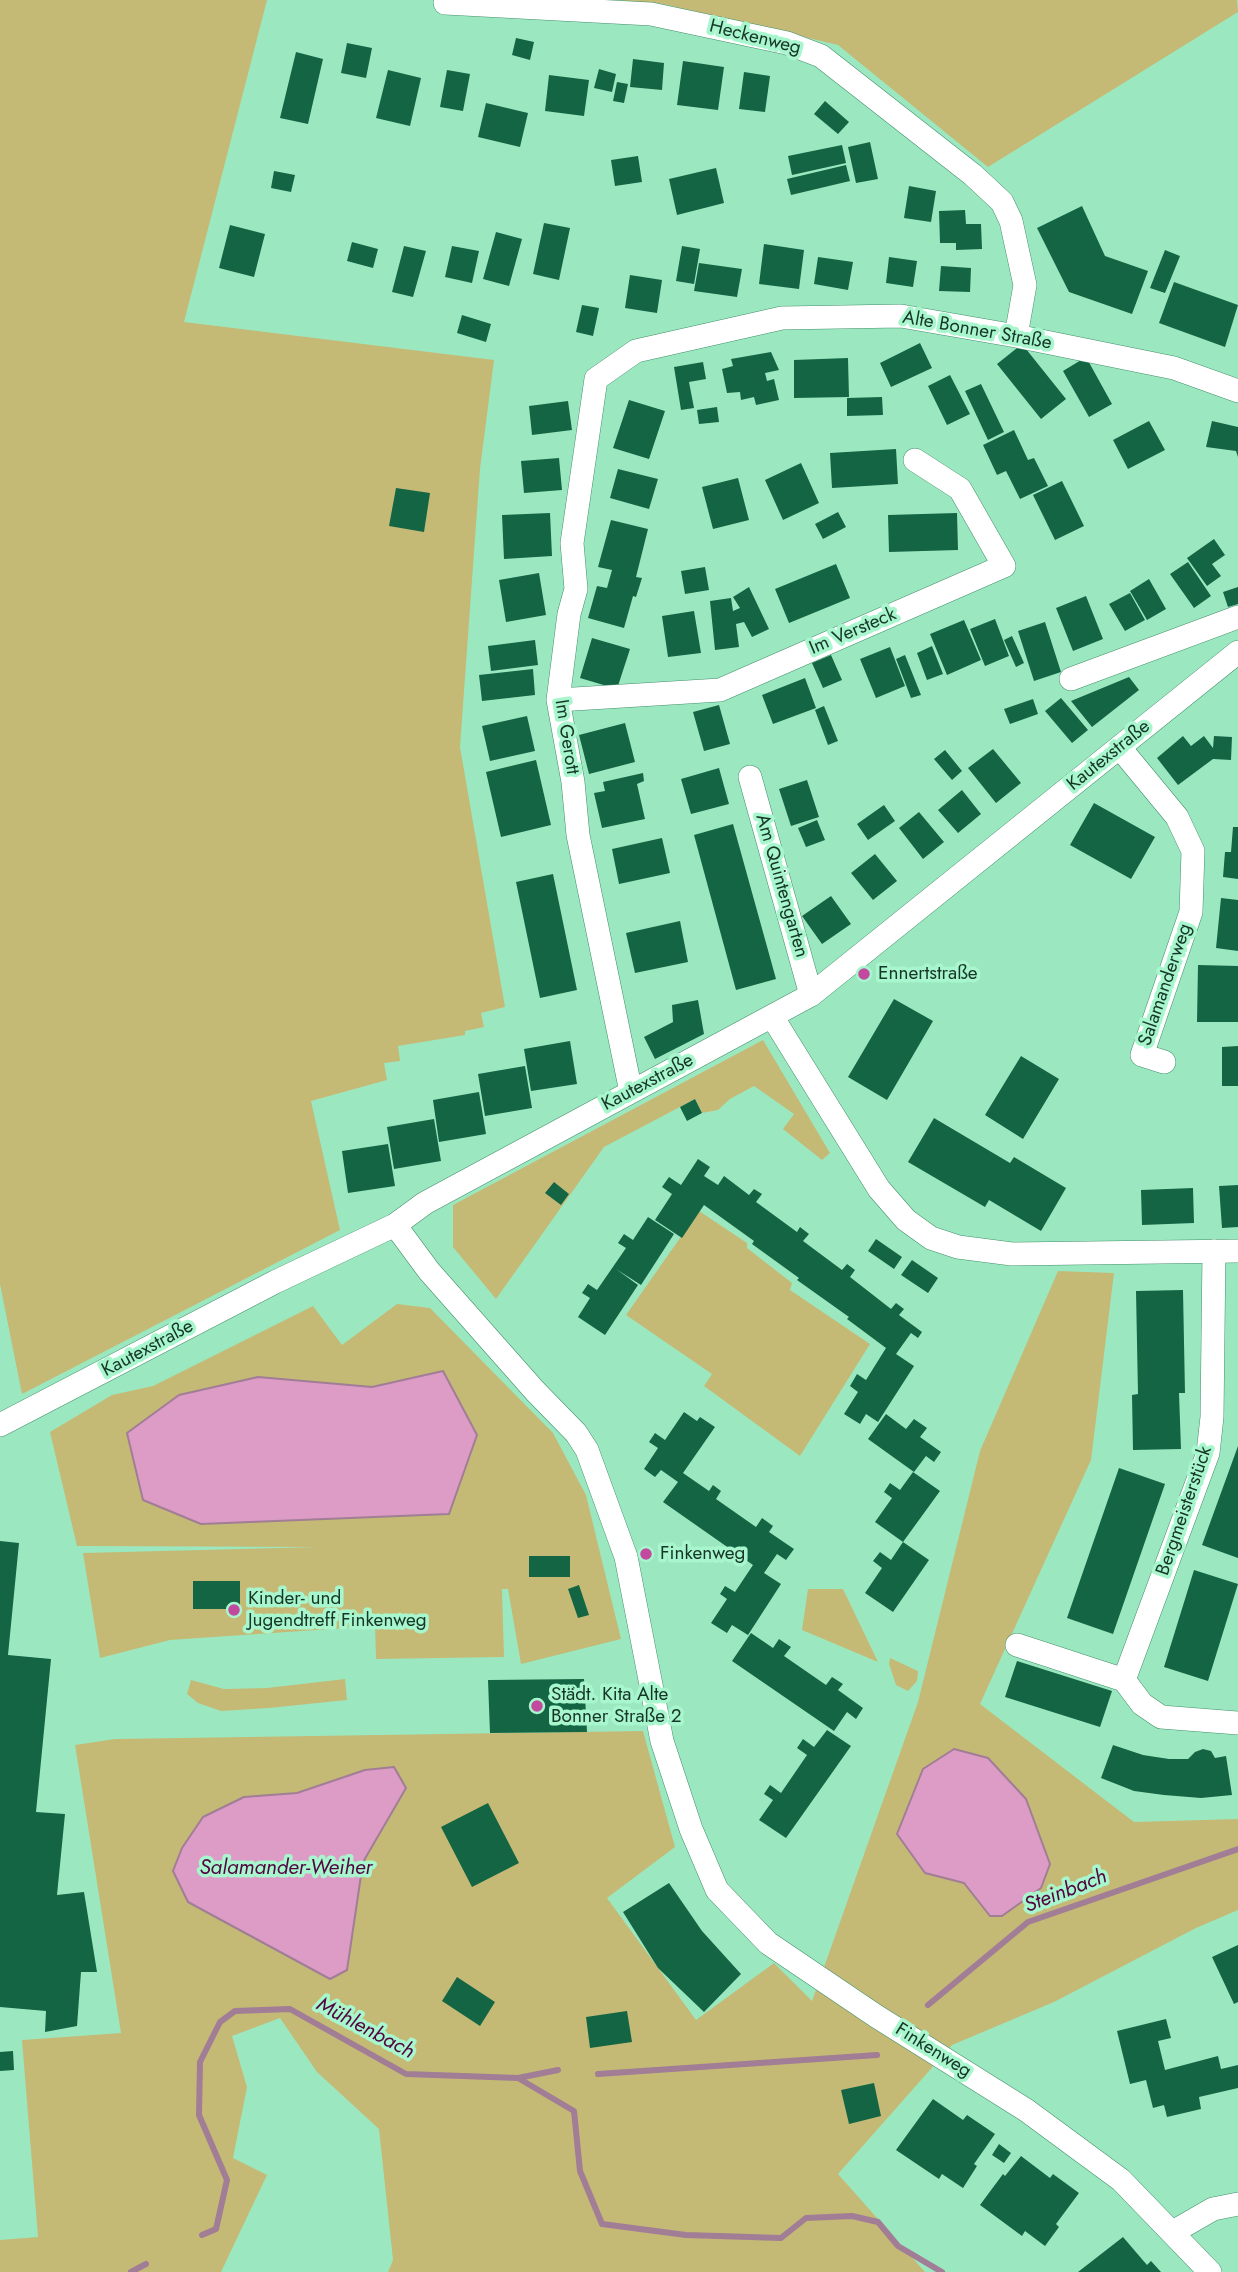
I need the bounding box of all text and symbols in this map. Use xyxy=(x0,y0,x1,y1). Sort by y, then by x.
street label: Heckenweg xyxy=(707,16,803,60)
street label: Alte Bonner Straße xyxy=(901,307,1053,355)
street label: Im Versteck xyxy=(806,604,900,660)
street label: Im Gerott xyxy=(549,698,583,776)
street label: Kautexstraße xyxy=(1063,716,1155,796)
street label: Am Quintengarten xyxy=(750,812,812,960)
street label: Salamanderweg xyxy=(1134,921,1198,1049)
place label: Ennertstraße xyxy=(878,963,978,985)
marker: Ennertstraße xyxy=(856,966,872,982)
street label: Kautexstraße xyxy=(598,1049,698,1117)
street label: Kautexstraße xyxy=(98,1315,198,1383)
street label: Bergmeisterstück xyxy=(1152,1443,1218,1579)
place label: Finkenweg xyxy=(660,1543,745,1565)
marker: Finkenweg xyxy=(638,1546,654,1562)
place label: Kinder- und Jugendtreff Finkenweg xyxy=(248,1588,427,1632)
marker: Kinder- und Jugendtreff Finkenweg xyxy=(226,1602,242,1618)
place label: Städt. Kita Alte Bonner Straße 2 xyxy=(551,1684,682,1728)
marker: Städt. Kita Alte Bonner Straße 2 xyxy=(529,1698,545,1714)
water label: Salamander-Weiher xyxy=(199,1856,373,1882)
water label: Steinbach xyxy=(1021,1865,1111,1919)
water label: Mühlenbach xyxy=(312,1993,418,2065)
street label: Finkenweg xyxy=(891,2019,975,2083)

